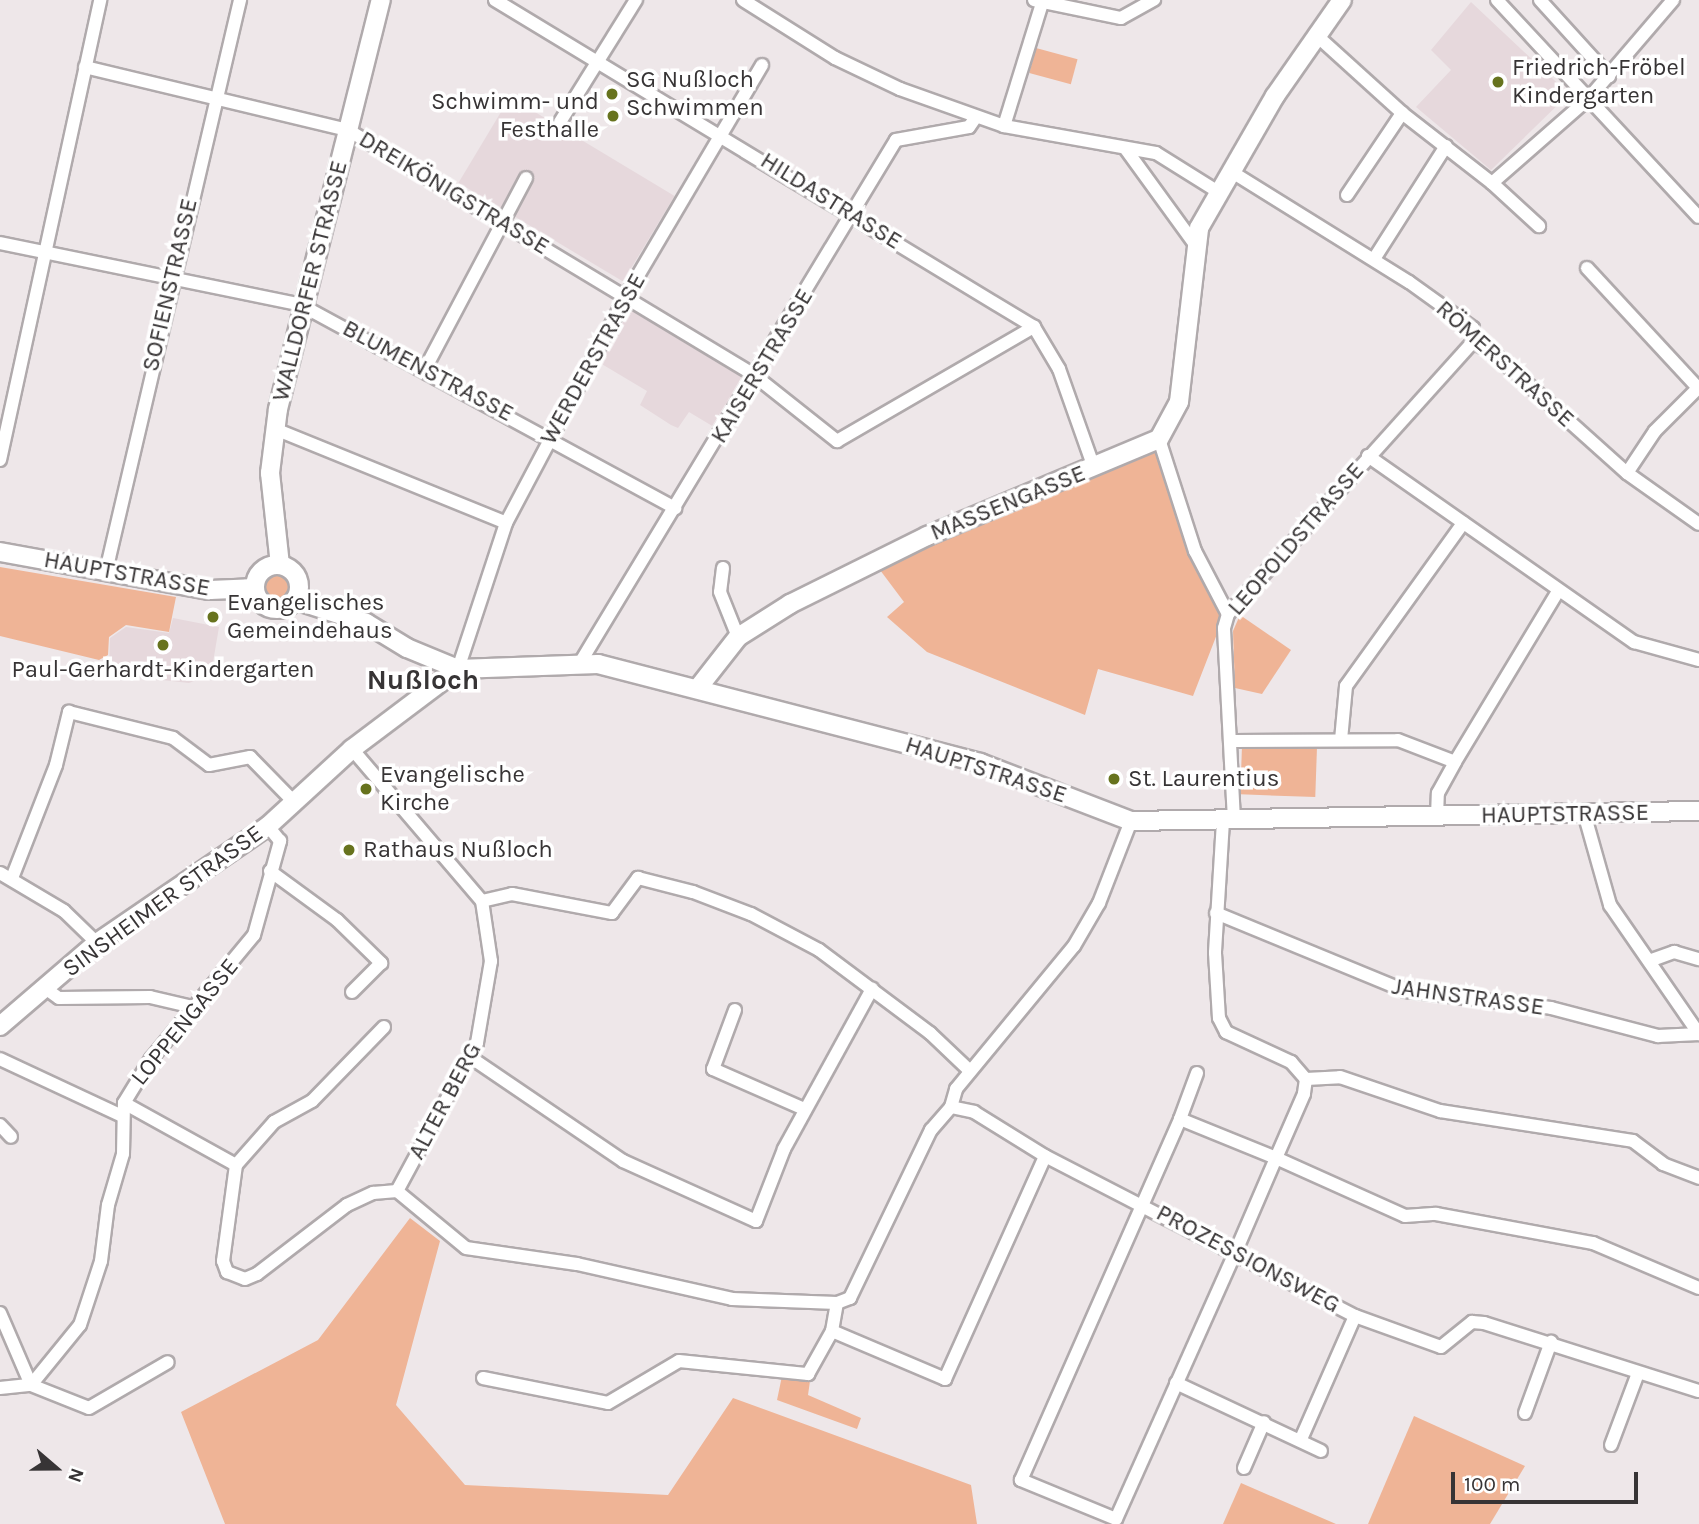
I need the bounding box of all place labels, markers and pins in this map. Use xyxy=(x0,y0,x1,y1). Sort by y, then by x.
place label: Friedrich-Fröbel Kindergarten xyxy=(1512,54,1686,110)
place label: SG Nußloch Schwimmen xyxy=(626,66,764,122)
marker: Friedrich-Fröbel Kindergarten xyxy=(1490,74,1506,90)
marker: SG Nußloch Schwimmen xyxy=(604,86,620,102)
place label: Schwimm- und Festhalle xyxy=(431,88,599,144)
marker: Schwimm- und Festhalle xyxy=(605,108,621,124)
place label: Evangelisches Gemeindehaus xyxy=(227,589,393,645)
marker: Evangelisches Gemeindehaus xyxy=(205,609,221,625)
marker: Paul-Gerhardt-Kindergarten xyxy=(155,637,171,653)
place label: Paul-Gerhardt-Kindergarten xyxy=(12,656,314,684)
place label: Evangelische Kirche xyxy=(380,761,525,817)
place label: St. Laurentius xyxy=(1128,765,1279,793)
marker: St. Laurentius xyxy=(1106,771,1122,787)
marker: Evangelische Kirche xyxy=(358,781,374,797)
place label: Rathaus Nußloch xyxy=(363,836,553,864)
marker: Rathaus Nußloch xyxy=(341,842,357,858)

